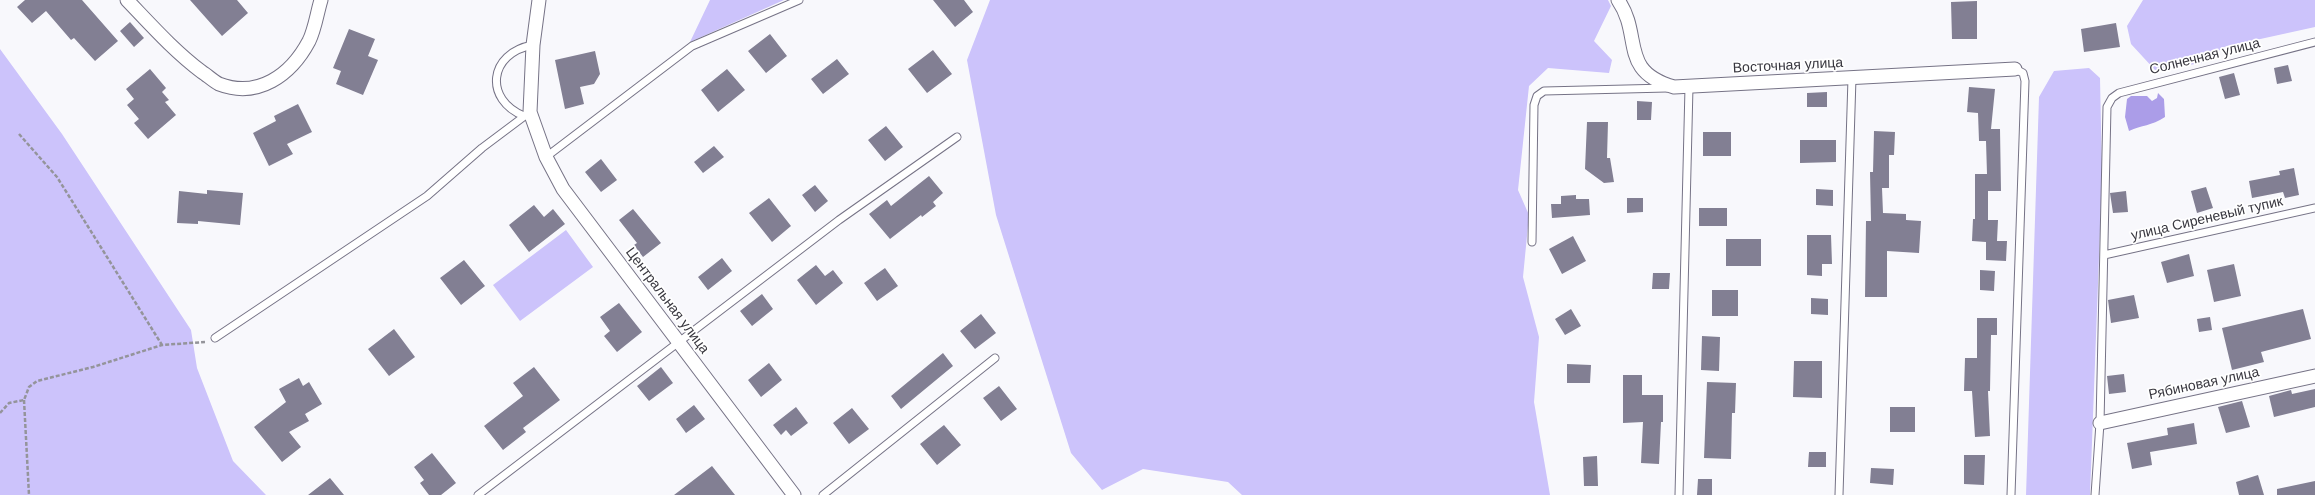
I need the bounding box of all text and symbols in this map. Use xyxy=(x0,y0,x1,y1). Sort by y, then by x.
street label: Солнечная улица xyxy=(2148,35,2262,79)
street label: Восточная улица xyxy=(1732,55,1844,77)
street label: улица Сиреневый тупик xyxy=(2129,193,2285,245)
street label: Центральная улица xyxy=(622,245,712,357)
street label: Рябиновая улица xyxy=(2147,364,2261,404)

